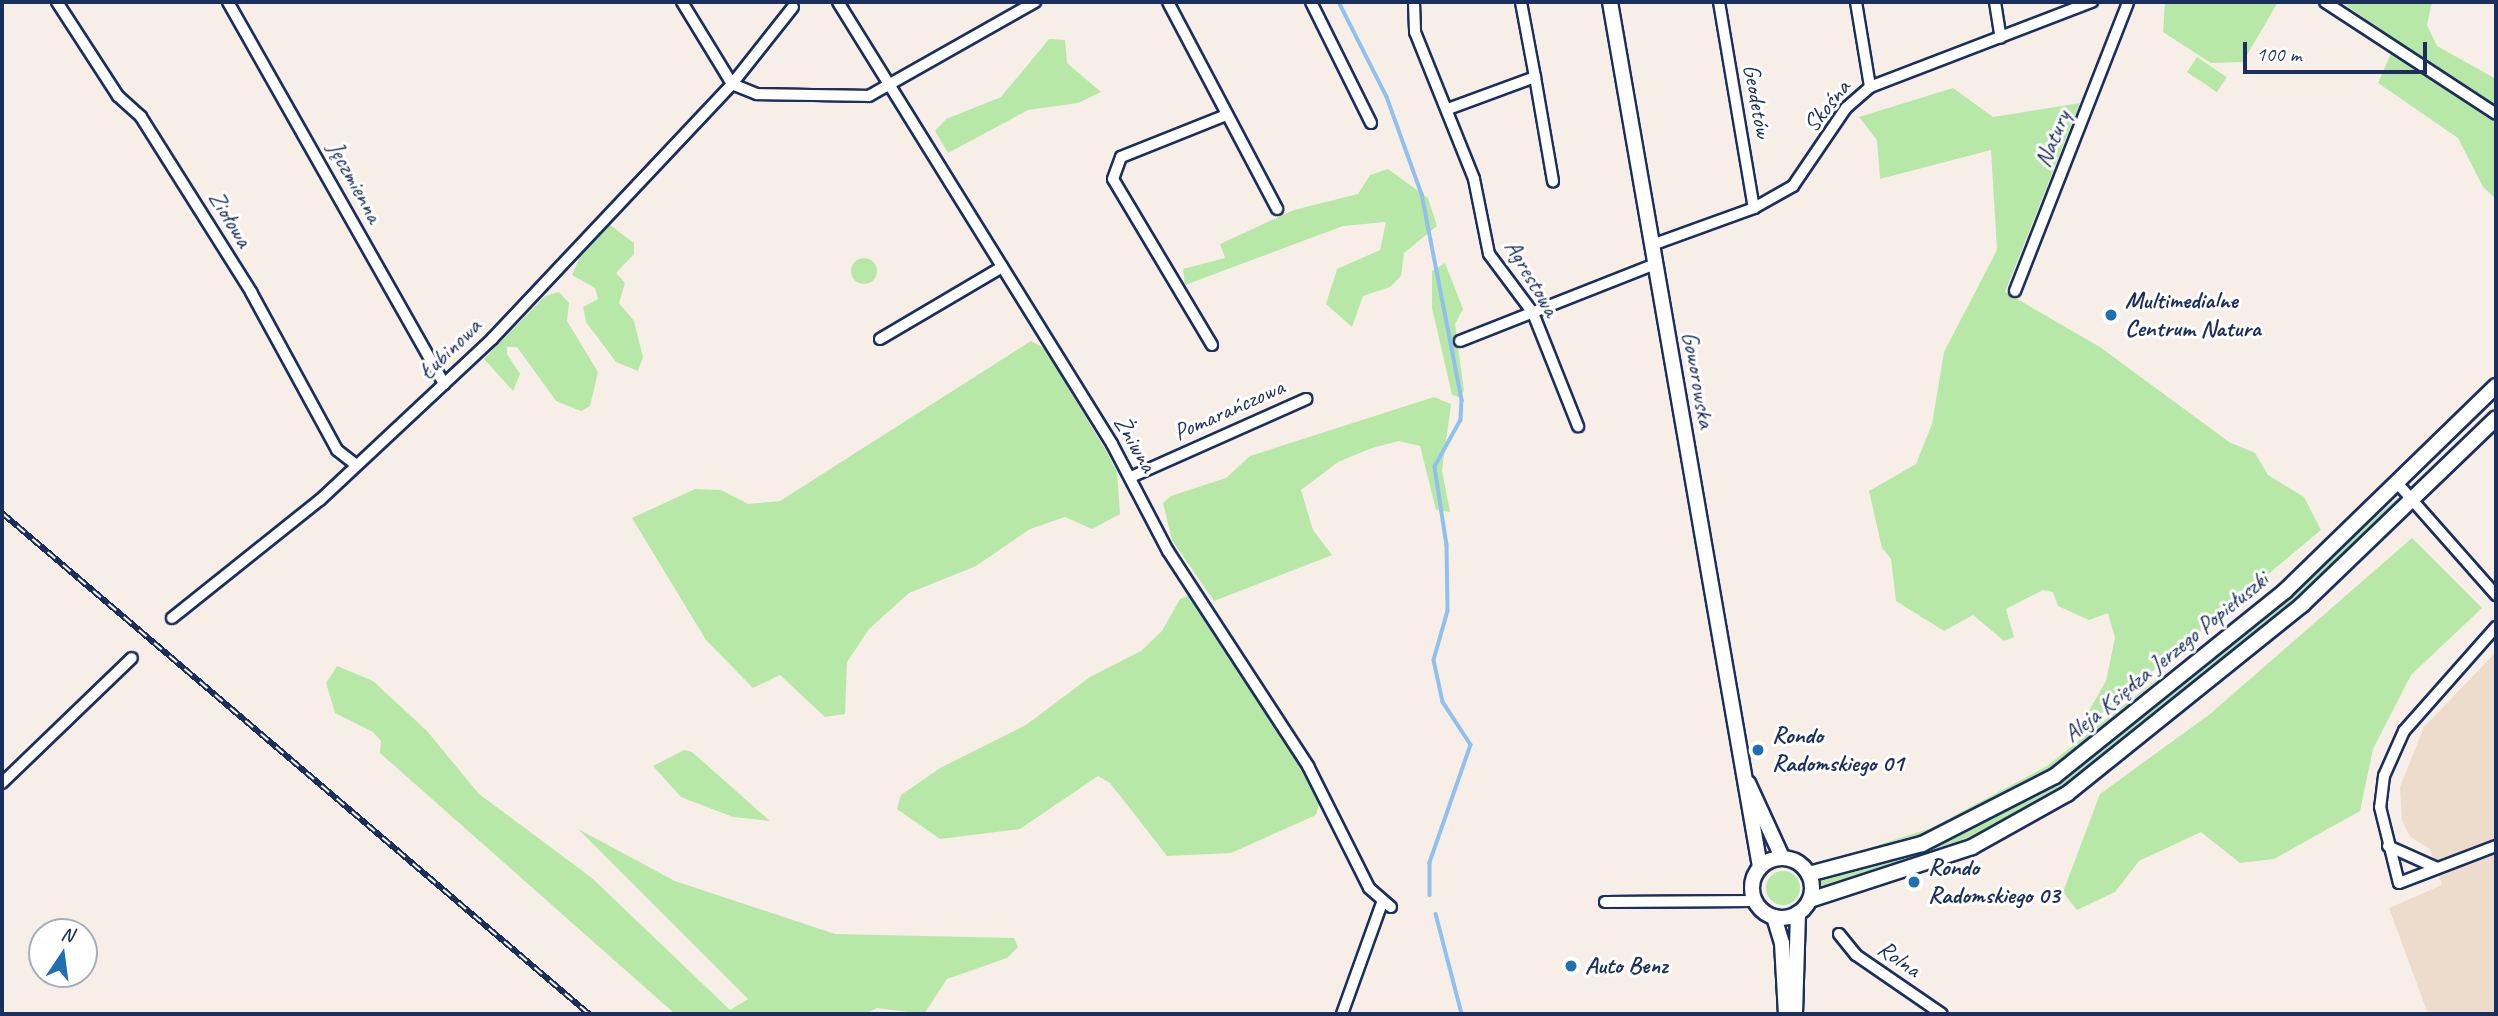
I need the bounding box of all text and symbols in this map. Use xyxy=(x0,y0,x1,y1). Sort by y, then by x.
scale bar xyxy=(2246,28,2430,72)
text: 100 m xyxy=(2256,41,2301,67)
street label: Geodetów xyxy=(1736,62,1778,140)
street label: Skośna xyxy=(1797,74,1857,138)
street label: Natury xyxy=(2029,106,2077,172)
street label: Jęczmienna xyxy=(321,136,389,228)
street label: Ziołowa xyxy=(202,185,258,253)
street label: Agrestowa xyxy=(1498,235,1566,321)
place label: Multimedialne Centrum Natura xyxy=(2125,287,2261,343)
marker: Multimedialne Centrum Natura xyxy=(2103,307,2119,323)
street label: Łubinowa xyxy=(413,312,487,386)
street label: Goworowska xyxy=(1675,329,1721,431)
street label: Pomarańczowa xyxy=(1169,373,1289,447)
street label: Żniwna xyxy=(1107,411,1163,477)
street label: Aleja Księdza Jerzego Popiełuszki xyxy=(2058,566,2274,748)
place label: Rondo Radomskiego 01 xyxy=(1772,722,1903,778)
marker: Rondo Radomskiego 01 xyxy=(1750,742,1766,758)
place label: Rondo Radomskiego 03 xyxy=(1928,854,2059,910)
marker: Rondo Radomskiego 03 xyxy=(1906,874,1922,890)
north arrow xyxy=(28,918,98,988)
text: N xyxy=(59,921,76,948)
street label: Rolna xyxy=(1872,934,1926,984)
place label: Auto Benz xyxy=(1585,952,1667,980)
marker: Auto Benz xyxy=(1563,958,1579,974)

